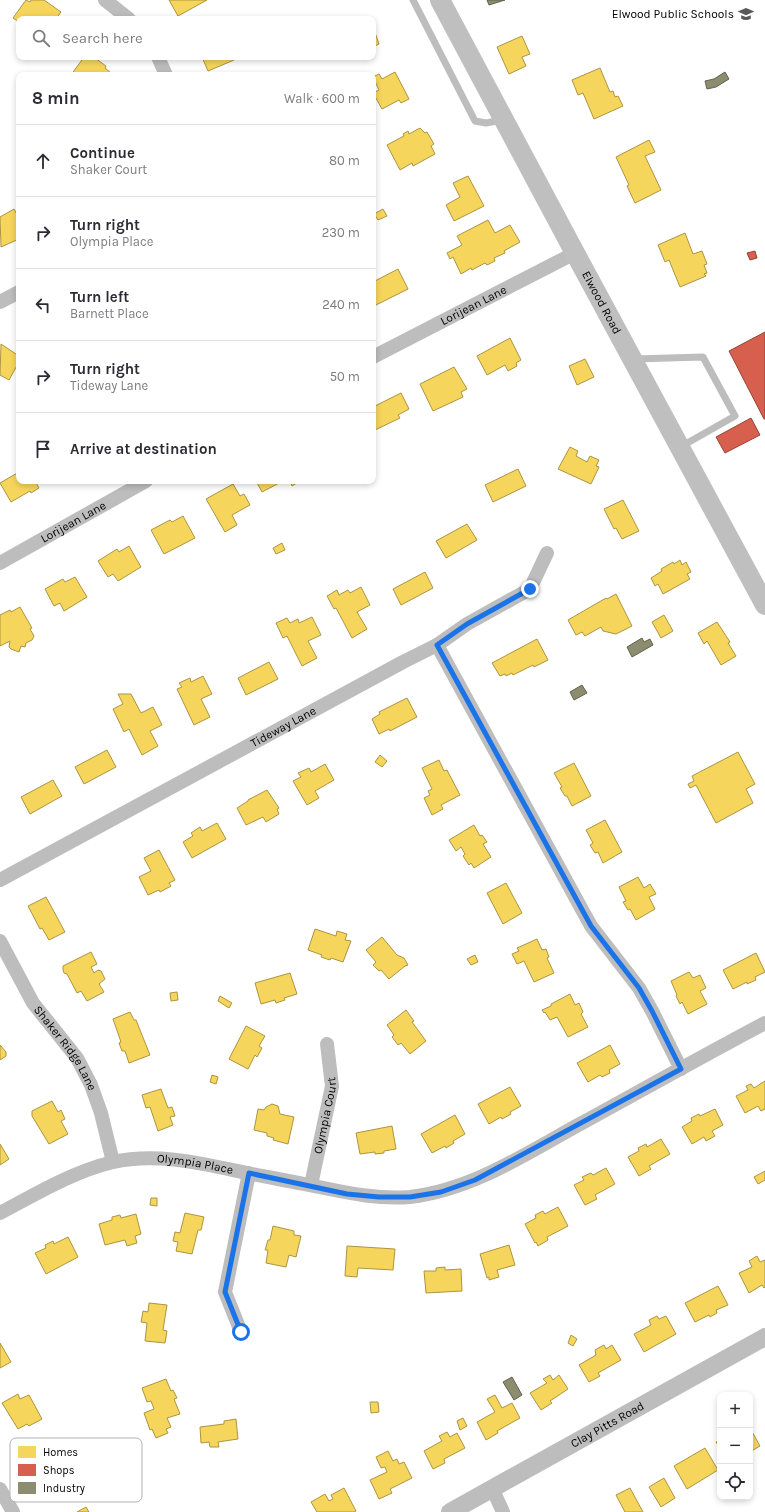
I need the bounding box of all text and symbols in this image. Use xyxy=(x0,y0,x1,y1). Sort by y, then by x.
school or university icon: Elwood Public Schools xyxy=(737,5,755,23)
place label: Elwood Public Schools xyxy=(612,7,734,21)
search box xyxy=(16,16,376,60)
icon: search xyxy=(30,27,52,49)
text: Search here xyxy=(62,29,143,47)
text: 8 min xyxy=(32,88,80,108)
text: Walk · 600 m xyxy=(284,91,360,106)
text: Continue xyxy=(70,144,135,162)
icon: ahead xyxy=(32,150,54,172)
text: 80 m xyxy=(329,153,360,168)
text: Shaker Court xyxy=(70,162,147,177)
text: Turn right xyxy=(70,216,140,234)
icon: right xyxy=(32,222,54,244)
text: 230 m xyxy=(322,225,360,240)
text: Olympia Place xyxy=(70,234,153,249)
street label: Elwood Road xyxy=(579,269,624,336)
street label: Lorijean Lane xyxy=(438,282,509,328)
text: Turn left xyxy=(70,288,129,306)
icon: left xyxy=(32,294,54,316)
text: 240 m xyxy=(322,297,360,312)
text: Barnett Place xyxy=(70,306,149,321)
text: Turn right xyxy=(70,360,140,378)
icon: right xyxy=(32,366,54,388)
text: 50 m xyxy=(330,369,360,384)
text: Tideway Lane xyxy=(70,378,148,393)
icon: arrive xyxy=(32,438,54,460)
text: Arrive at destination xyxy=(70,440,217,458)
street label: Lorijean Lane xyxy=(38,498,108,546)
route end xyxy=(521,580,539,598)
street label: Tideway Lane xyxy=(248,703,318,750)
street label: Shaker Ridge Lane xyxy=(31,1003,99,1092)
street label: Olympia Court xyxy=(311,1076,339,1155)
street label: Olympia Place xyxy=(157,1151,235,1177)
route start xyxy=(232,1323,250,1341)
map controls xyxy=(717,1392,753,1500)
button: + xyxy=(717,1392,753,1428)
street label: Clay Pitts Road xyxy=(568,1399,647,1451)
button: − xyxy=(717,1428,753,1464)
legend xyxy=(10,1438,142,1502)
text: Homes xyxy=(43,1446,78,1459)
text: Shops xyxy=(43,1464,75,1477)
button: locate xyxy=(717,1464,753,1500)
text: Industry xyxy=(43,1482,85,1495)

